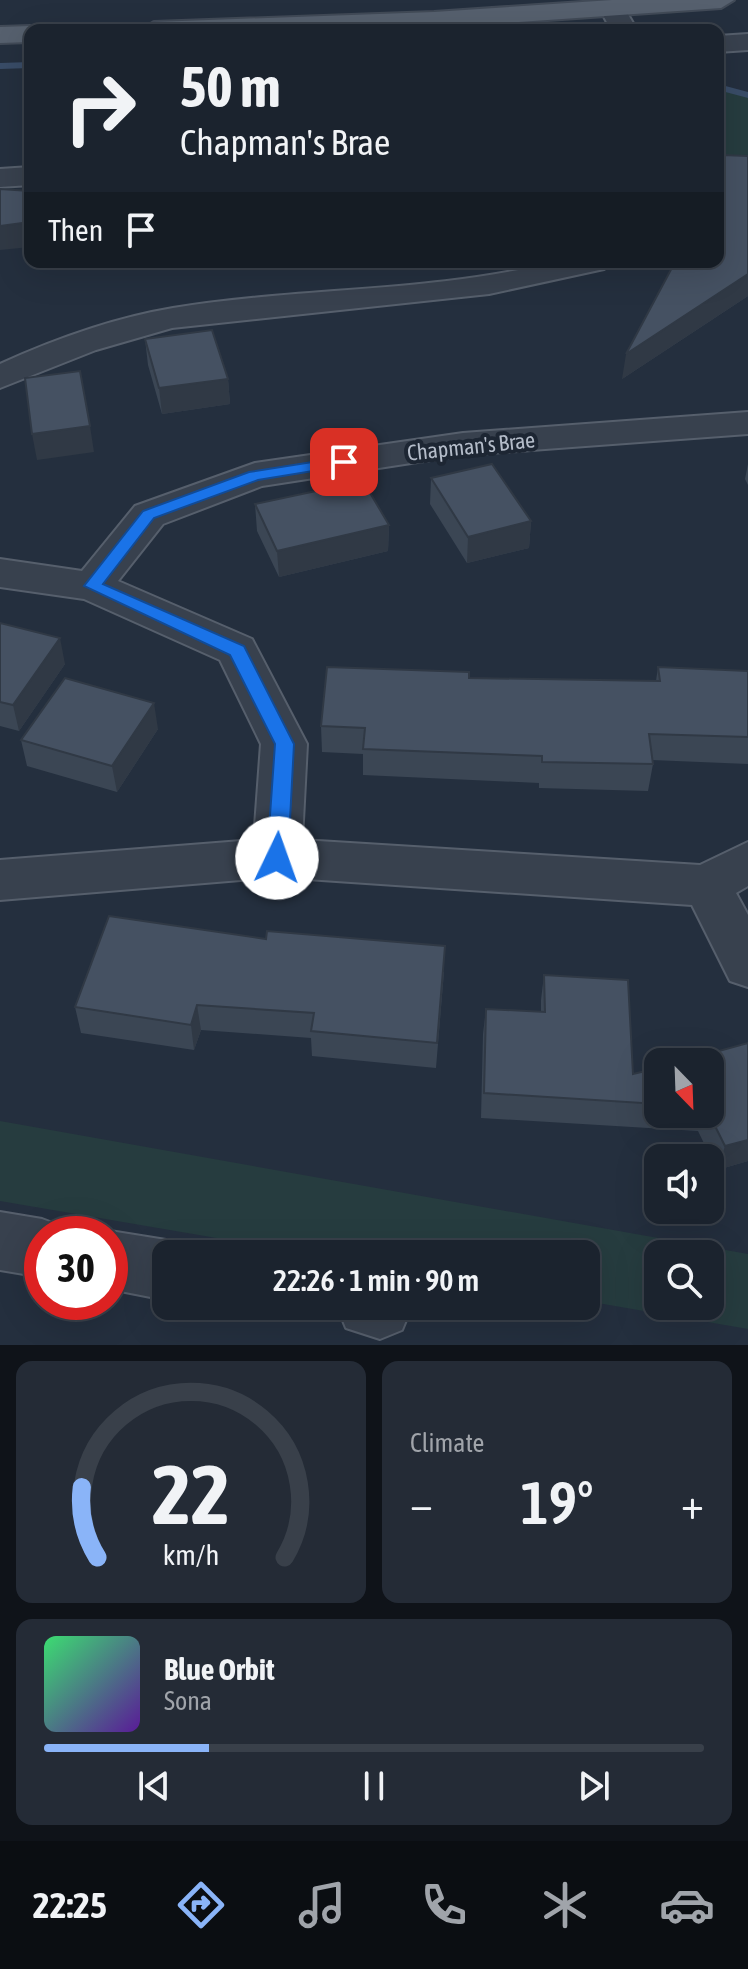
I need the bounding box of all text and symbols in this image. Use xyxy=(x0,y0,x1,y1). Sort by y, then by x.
text: 50 m xyxy=(180,55,281,119)
icon: right xyxy=(48,56,152,160)
text: Chapman's Brae xyxy=(180,121,390,163)
icon: arrive xyxy=(119,208,163,252)
text: Then xyxy=(48,213,103,247)
street label: Chapman's Brae xyxy=(406,426,536,466)
pin xyxy=(310,428,378,496)
icon: arrive xyxy=(322,440,366,484)
position arrow xyxy=(235,816,319,900)
north arrow xyxy=(644,1048,724,1128)
map controls xyxy=(644,1048,724,1320)
button: sound xyxy=(644,1144,724,1224)
speed limit sign: 30 xyxy=(24,1216,128,1320)
button: search xyxy=(644,1240,724,1320)
text: 22:26 · 1 min · 90 m xyxy=(273,1263,479,1297)
text: Climate xyxy=(410,1428,484,1458)
text: 22 xyxy=(152,1446,230,1542)
text: 19° xyxy=(521,1468,593,1537)
text: − xyxy=(410,1478,433,1528)
text: + xyxy=(681,1478,704,1528)
text: km/h xyxy=(163,1538,219,1571)
text: Blue Orbit xyxy=(164,1652,275,1686)
text: Sona xyxy=(164,1686,212,1716)
icon: previous xyxy=(132,1764,176,1808)
icon: pause xyxy=(352,1764,396,1808)
icon: next xyxy=(572,1764,616,1808)
icon: directions xyxy=(173,1877,229,1933)
icon: music xyxy=(294,1877,350,1933)
icon: phone xyxy=(416,1877,472,1933)
icon: climate xyxy=(537,1877,593,1933)
icon: car xyxy=(659,1877,715,1933)
text: 22:25 xyxy=(33,1884,107,1926)

